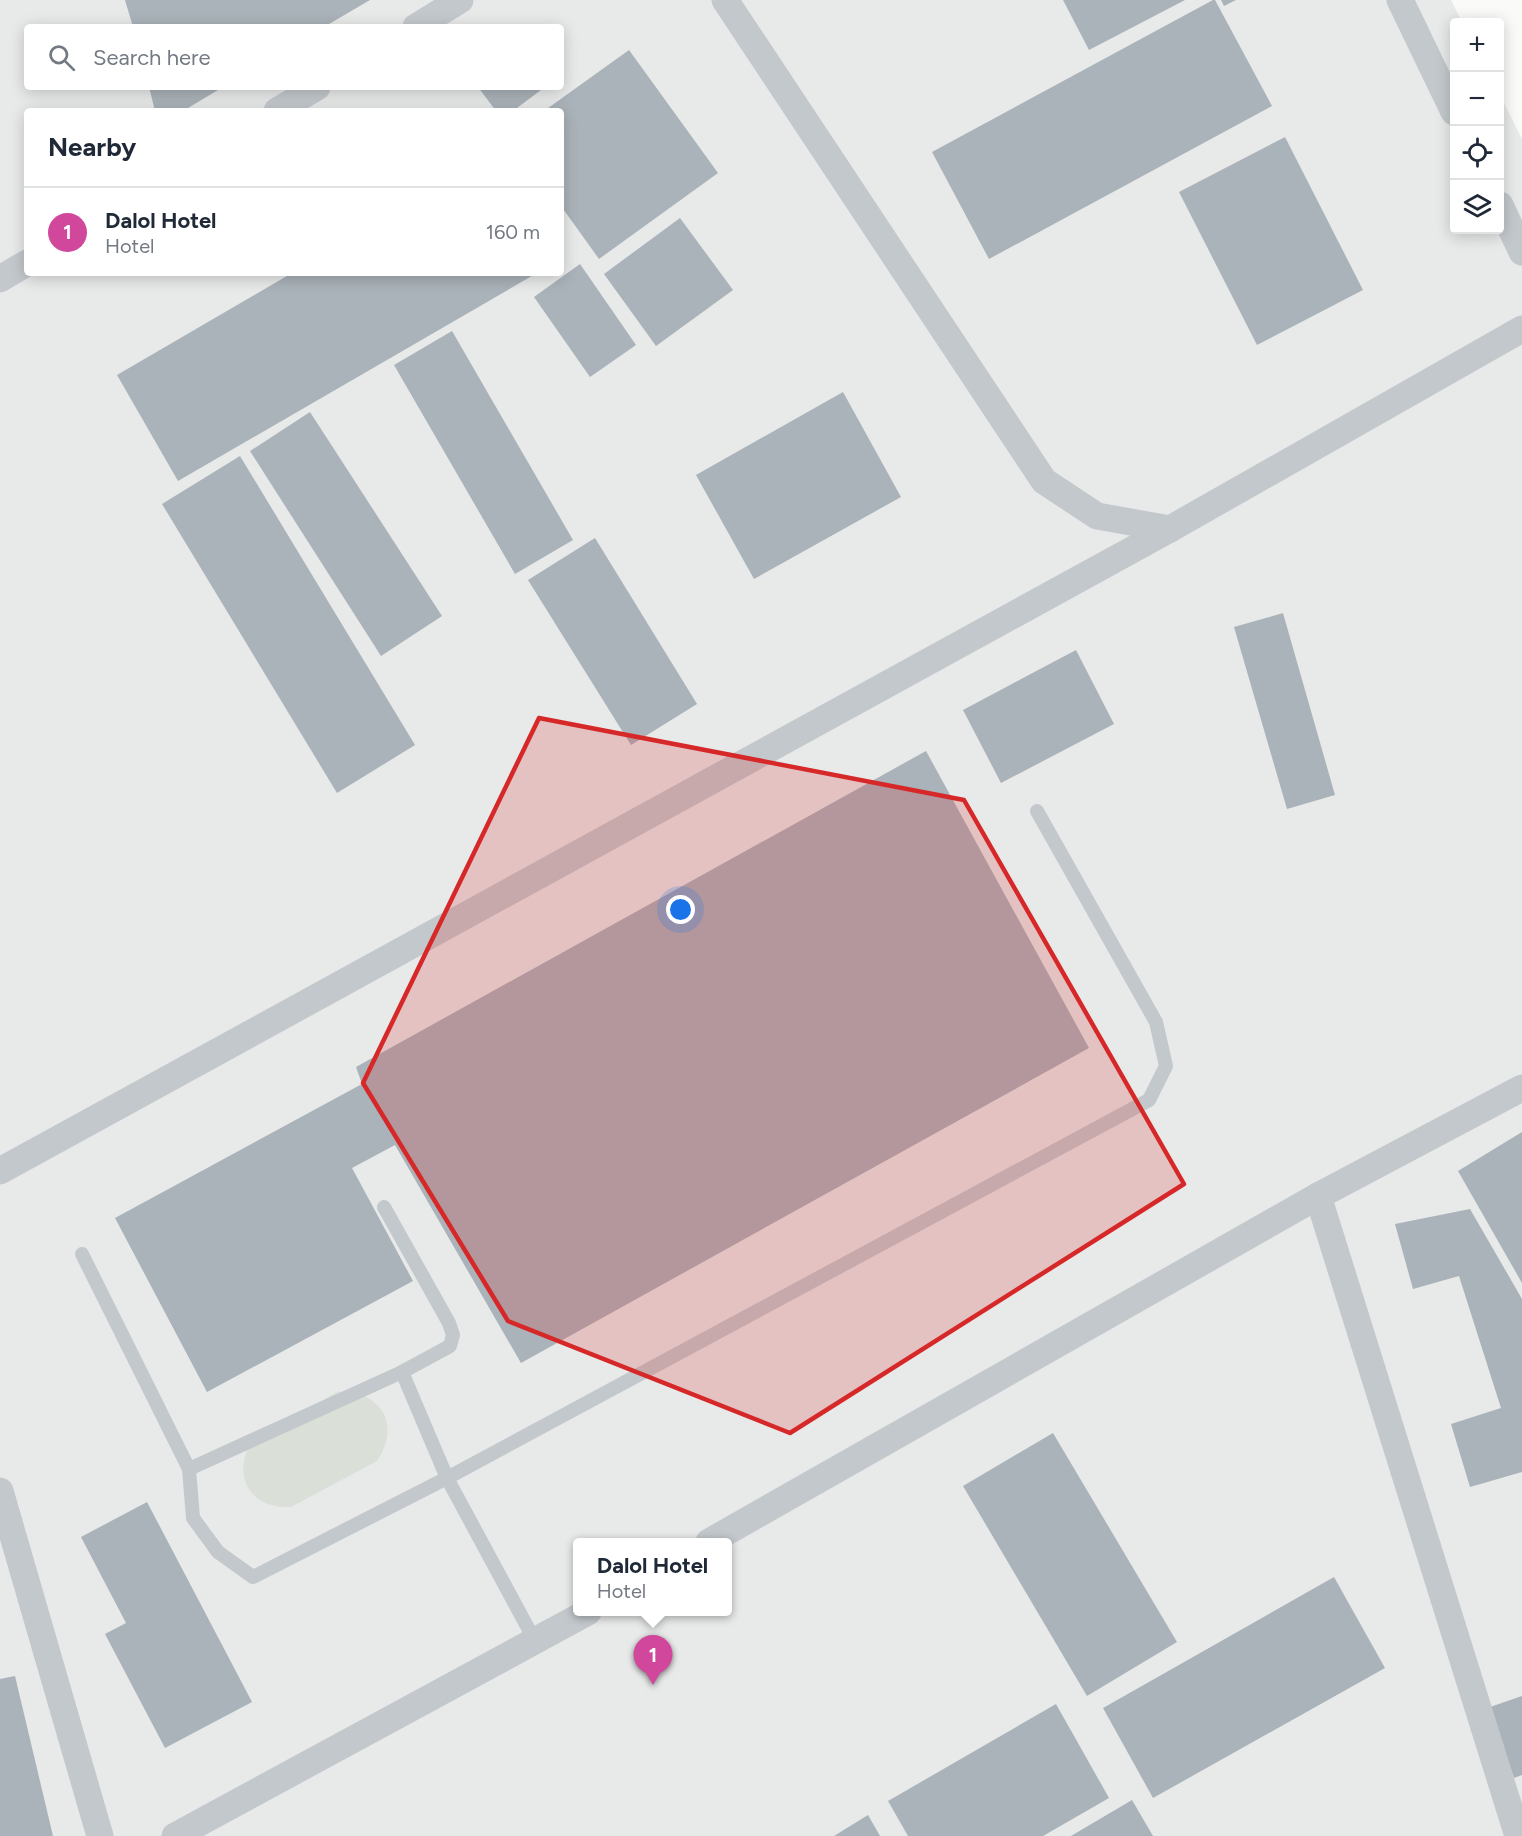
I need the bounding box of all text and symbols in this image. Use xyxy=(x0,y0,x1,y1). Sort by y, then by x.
map controls xyxy=(1450,18,1504,234)
button: + xyxy=(1450,18,1504,72)
search box xyxy=(24,24,564,90)
icon: search xyxy=(45,41,78,74)
text: Search here xyxy=(93,44,211,71)
button: − xyxy=(1450,72,1504,126)
button: locate xyxy=(1450,126,1504,180)
text: Nearby xyxy=(48,131,136,163)
button: layers xyxy=(1450,180,1504,234)
text: Dalol Hotel xyxy=(105,207,217,234)
text: 1 xyxy=(63,220,72,244)
text: 160 m xyxy=(486,220,540,244)
text: Hotel xyxy=(105,234,154,258)
your location xyxy=(666,895,695,924)
popup xyxy=(573,1538,732,1616)
text: Dalol Hotel xyxy=(597,1552,708,1579)
text: Hotel xyxy=(597,1579,646,1603)
pin: 1 xyxy=(634,1636,672,1685)

